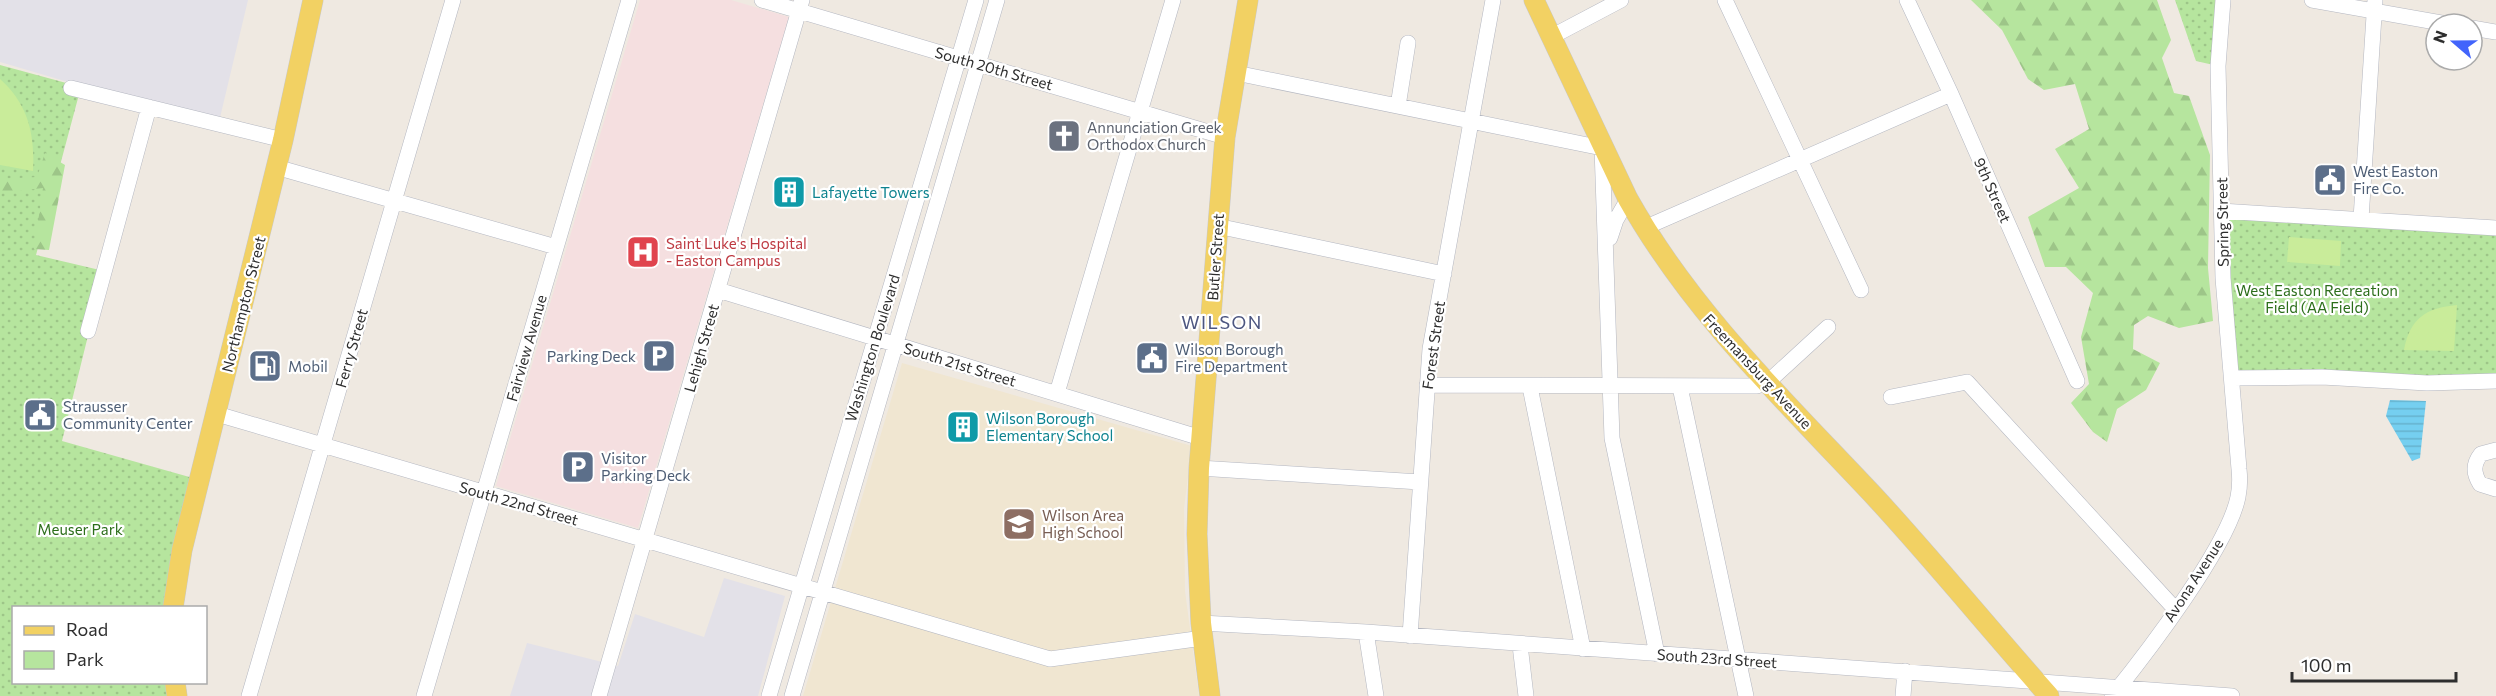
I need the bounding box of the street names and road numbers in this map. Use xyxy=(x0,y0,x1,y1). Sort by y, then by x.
street label: South 20th Street xyxy=(933,43,1055,93)
street label: 9th Street xyxy=(1971,155,2015,225)
street label: Spring Street xyxy=(2212,177,2232,267)
street label: Butler Street xyxy=(1203,213,1227,301)
street label: Northampton Street xyxy=(217,234,269,374)
street label: Washington Boulevard xyxy=(841,272,903,424)
street label: Fairview Avenue xyxy=(502,292,550,403)
street label: Forest Street xyxy=(1418,300,1448,390)
street label: Lehigh Street xyxy=(680,302,722,394)
street label: Ferry Street xyxy=(331,306,371,390)
street label: Freemansburg Avenue xyxy=(1700,310,1816,432)
street label: South 21st Street xyxy=(902,338,1018,390)
street label: South 22nd Street xyxy=(457,477,581,529)
street label: Avona Avenue xyxy=(2159,535,2227,625)
street label: South 23rd Street xyxy=(1656,645,1778,671)

